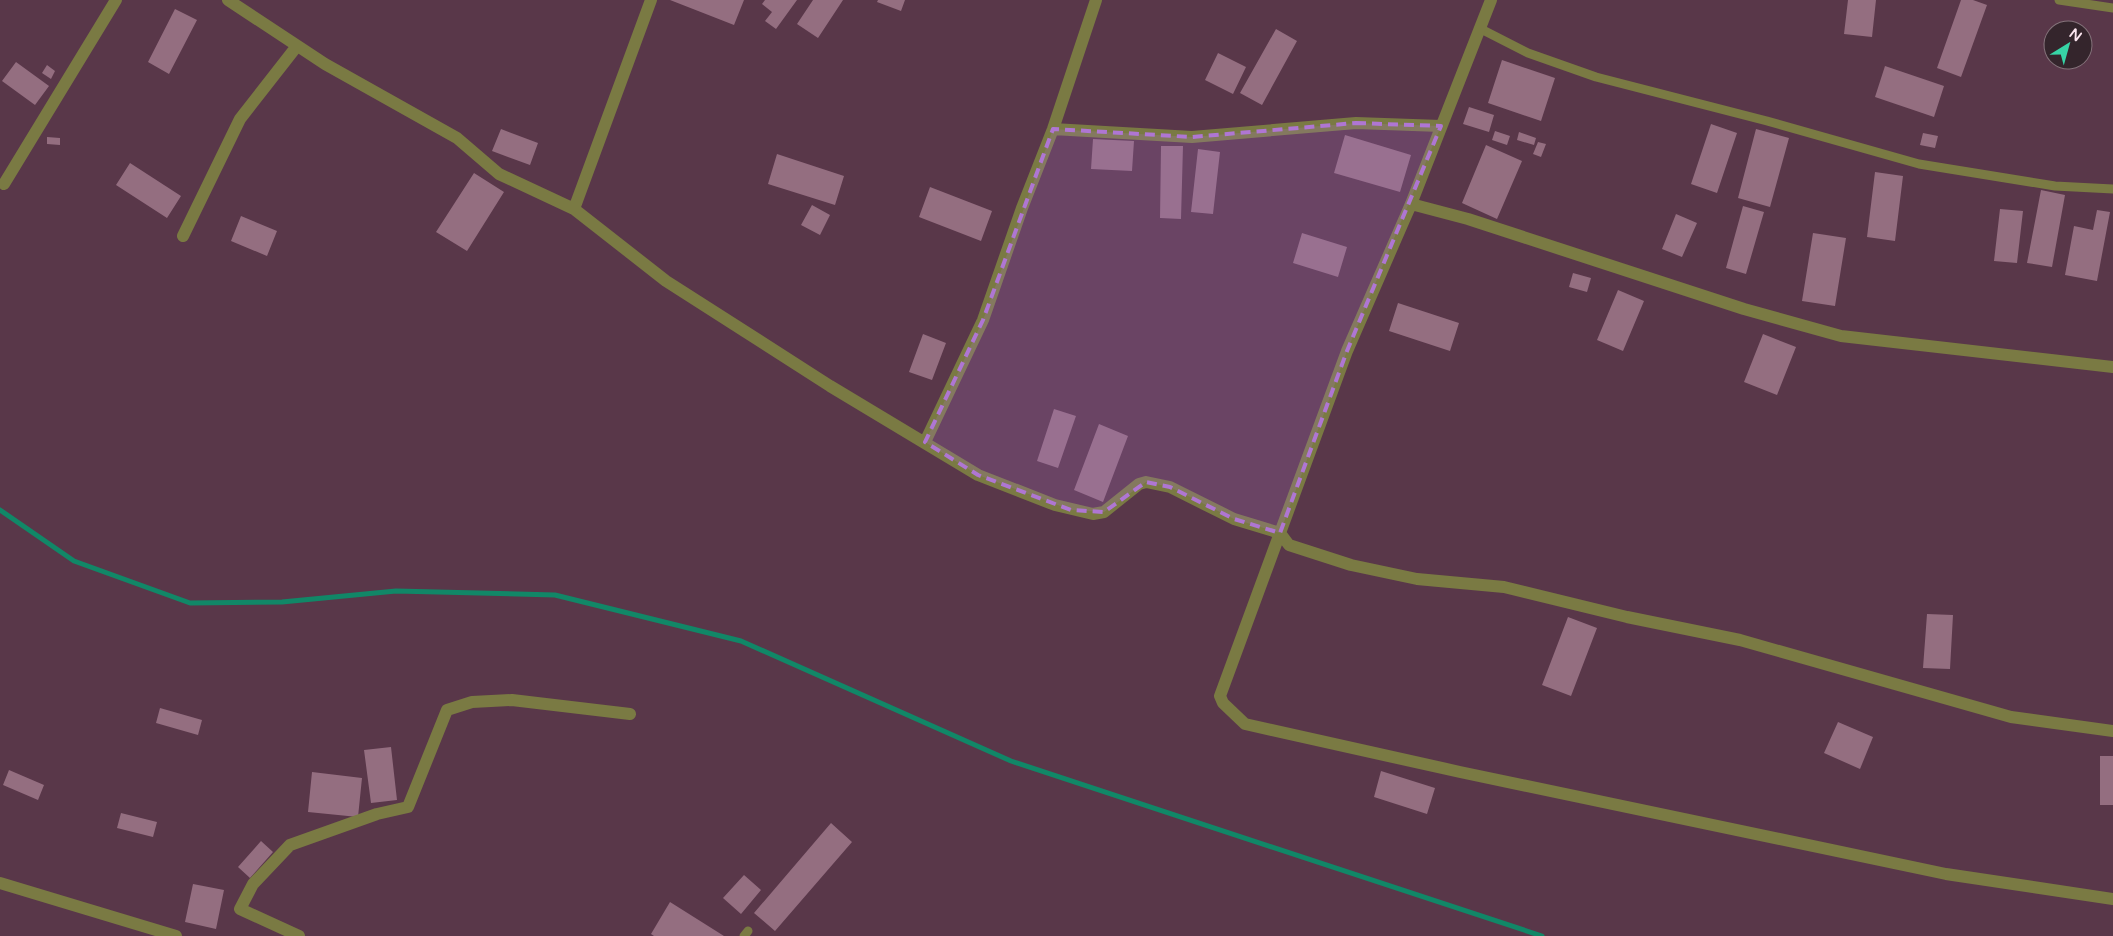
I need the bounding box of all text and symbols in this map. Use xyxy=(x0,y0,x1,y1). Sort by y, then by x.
north arrow xyxy=(2043,20,2093,70)
text: N xyxy=(2066,25,2085,45)

